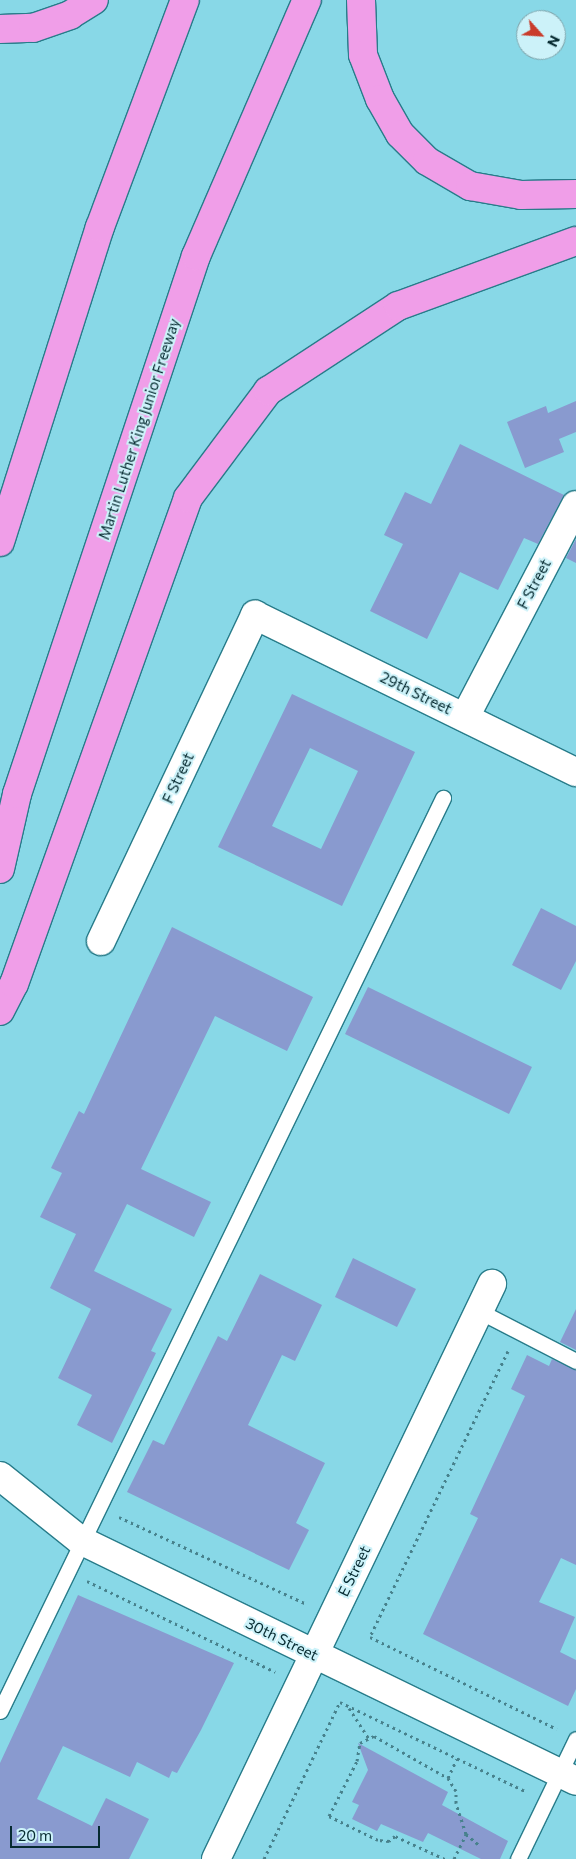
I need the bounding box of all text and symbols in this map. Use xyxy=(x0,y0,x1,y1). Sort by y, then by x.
north arrow xyxy=(516,10,566,60)
text: N xyxy=(544,33,564,50)
street label: Martin Luther King Junior Freeway xyxy=(95,316,183,542)
street label: F Street xyxy=(513,556,555,612)
street label: 29th Street xyxy=(377,668,455,718)
street label: F Street xyxy=(158,750,198,806)
street label: E Street xyxy=(334,1543,374,1599)
street label: 30th Street xyxy=(243,1614,321,1664)
scale bar xyxy=(12,1816,102,1848)
text: 20 m xyxy=(18,1826,52,1844)

